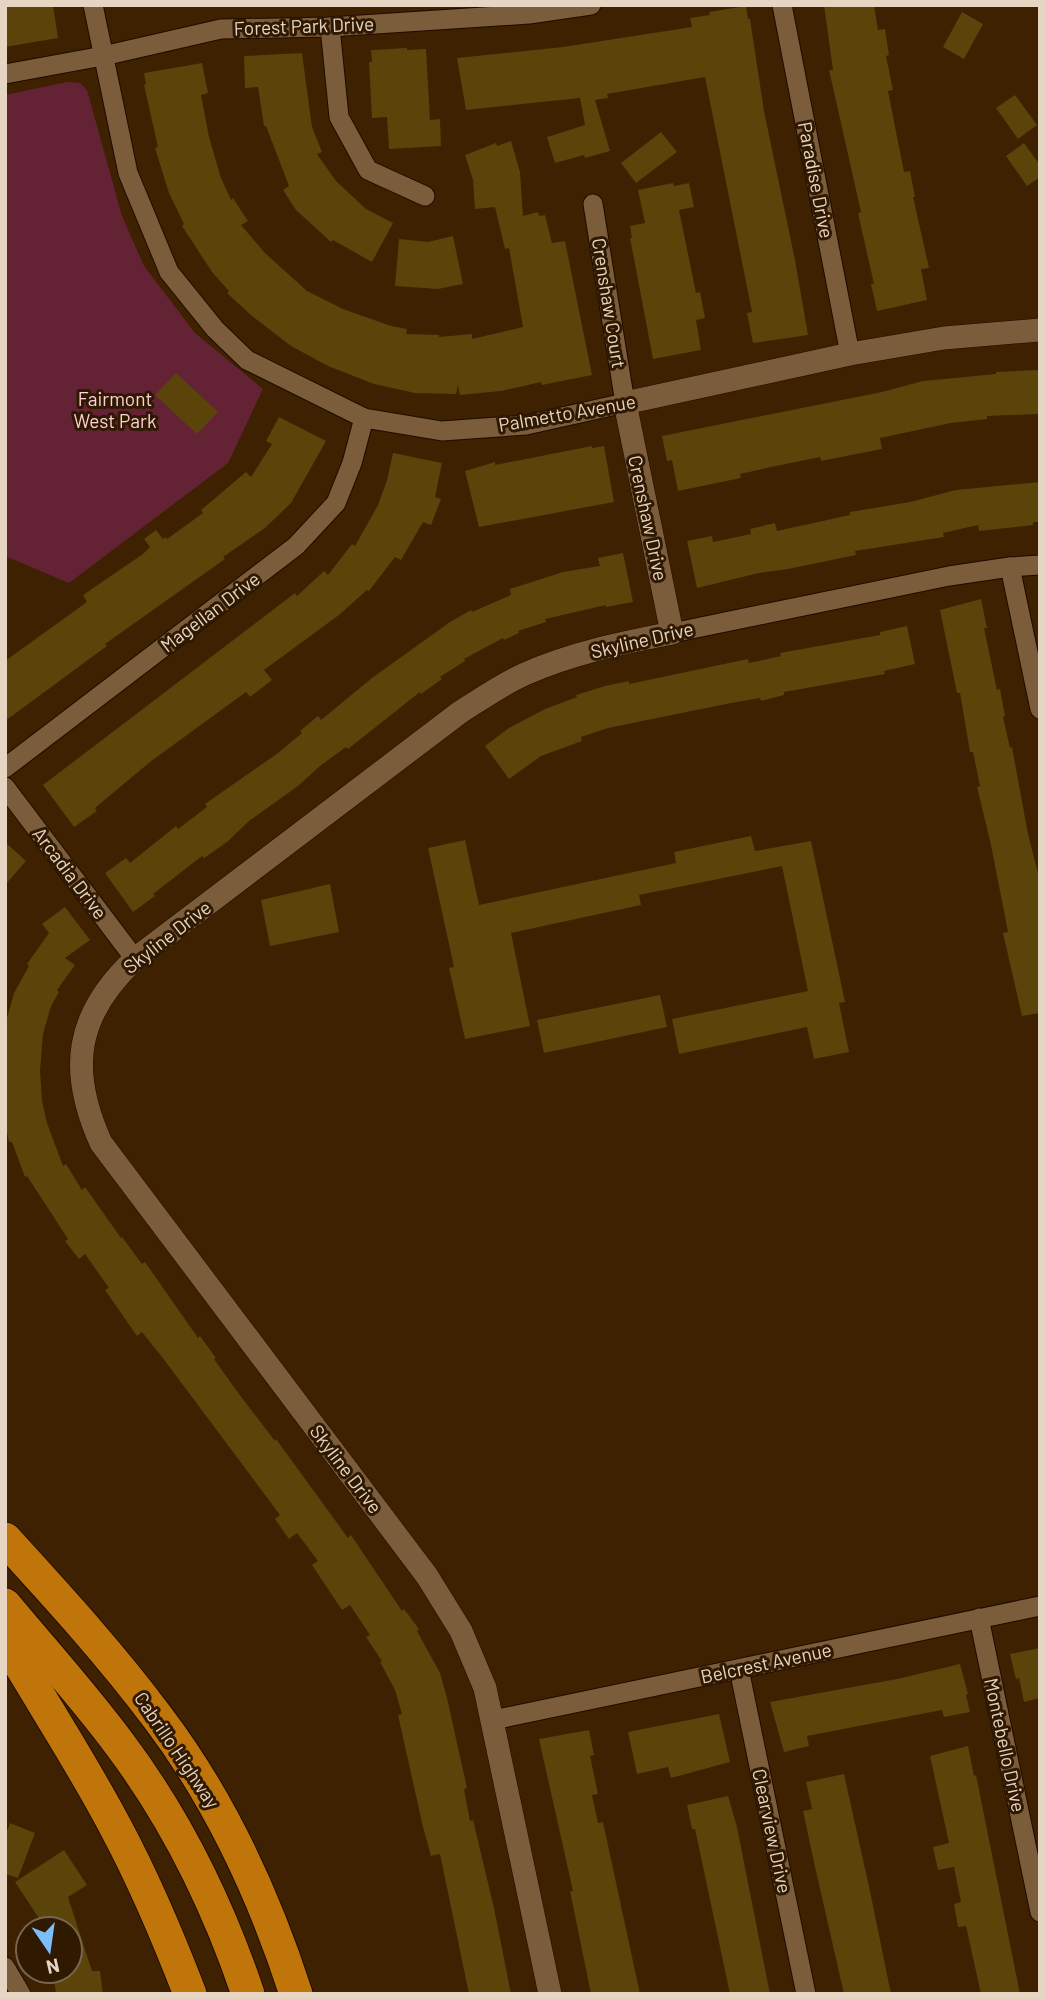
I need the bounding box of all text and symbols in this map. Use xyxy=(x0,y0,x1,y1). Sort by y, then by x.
street label: Forest Park Drive xyxy=(233,12,375,39)
street label: Paradise Drive xyxy=(794,120,839,240)
street label: Crenshaw Court xyxy=(588,236,631,370)
park label: Fairmont West Park xyxy=(74,387,156,432)
street label: Palmetto Avenue xyxy=(497,389,637,436)
street label: Crenshaw Drive xyxy=(624,453,673,583)
street label: Magellan Drive xyxy=(155,567,264,656)
street label: Skyline Drive xyxy=(588,616,696,663)
street label: Arcadia Drive xyxy=(28,822,112,923)
street label: Skyline Drive xyxy=(118,895,215,978)
street label: Skyline Drive xyxy=(306,1420,387,1518)
street label: Belcrest Avenue xyxy=(698,1637,833,1688)
street label: Montebello Drive xyxy=(980,1676,1031,1814)
street label: Cabrillo Highway xyxy=(130,1687,225,1813)
street label: Clearview Drive xyxy=(748,1767,797,1895)
north arrow xyxy=(14,1915,84,1985)
text: N xyxy=(44,1954,62,1980)

